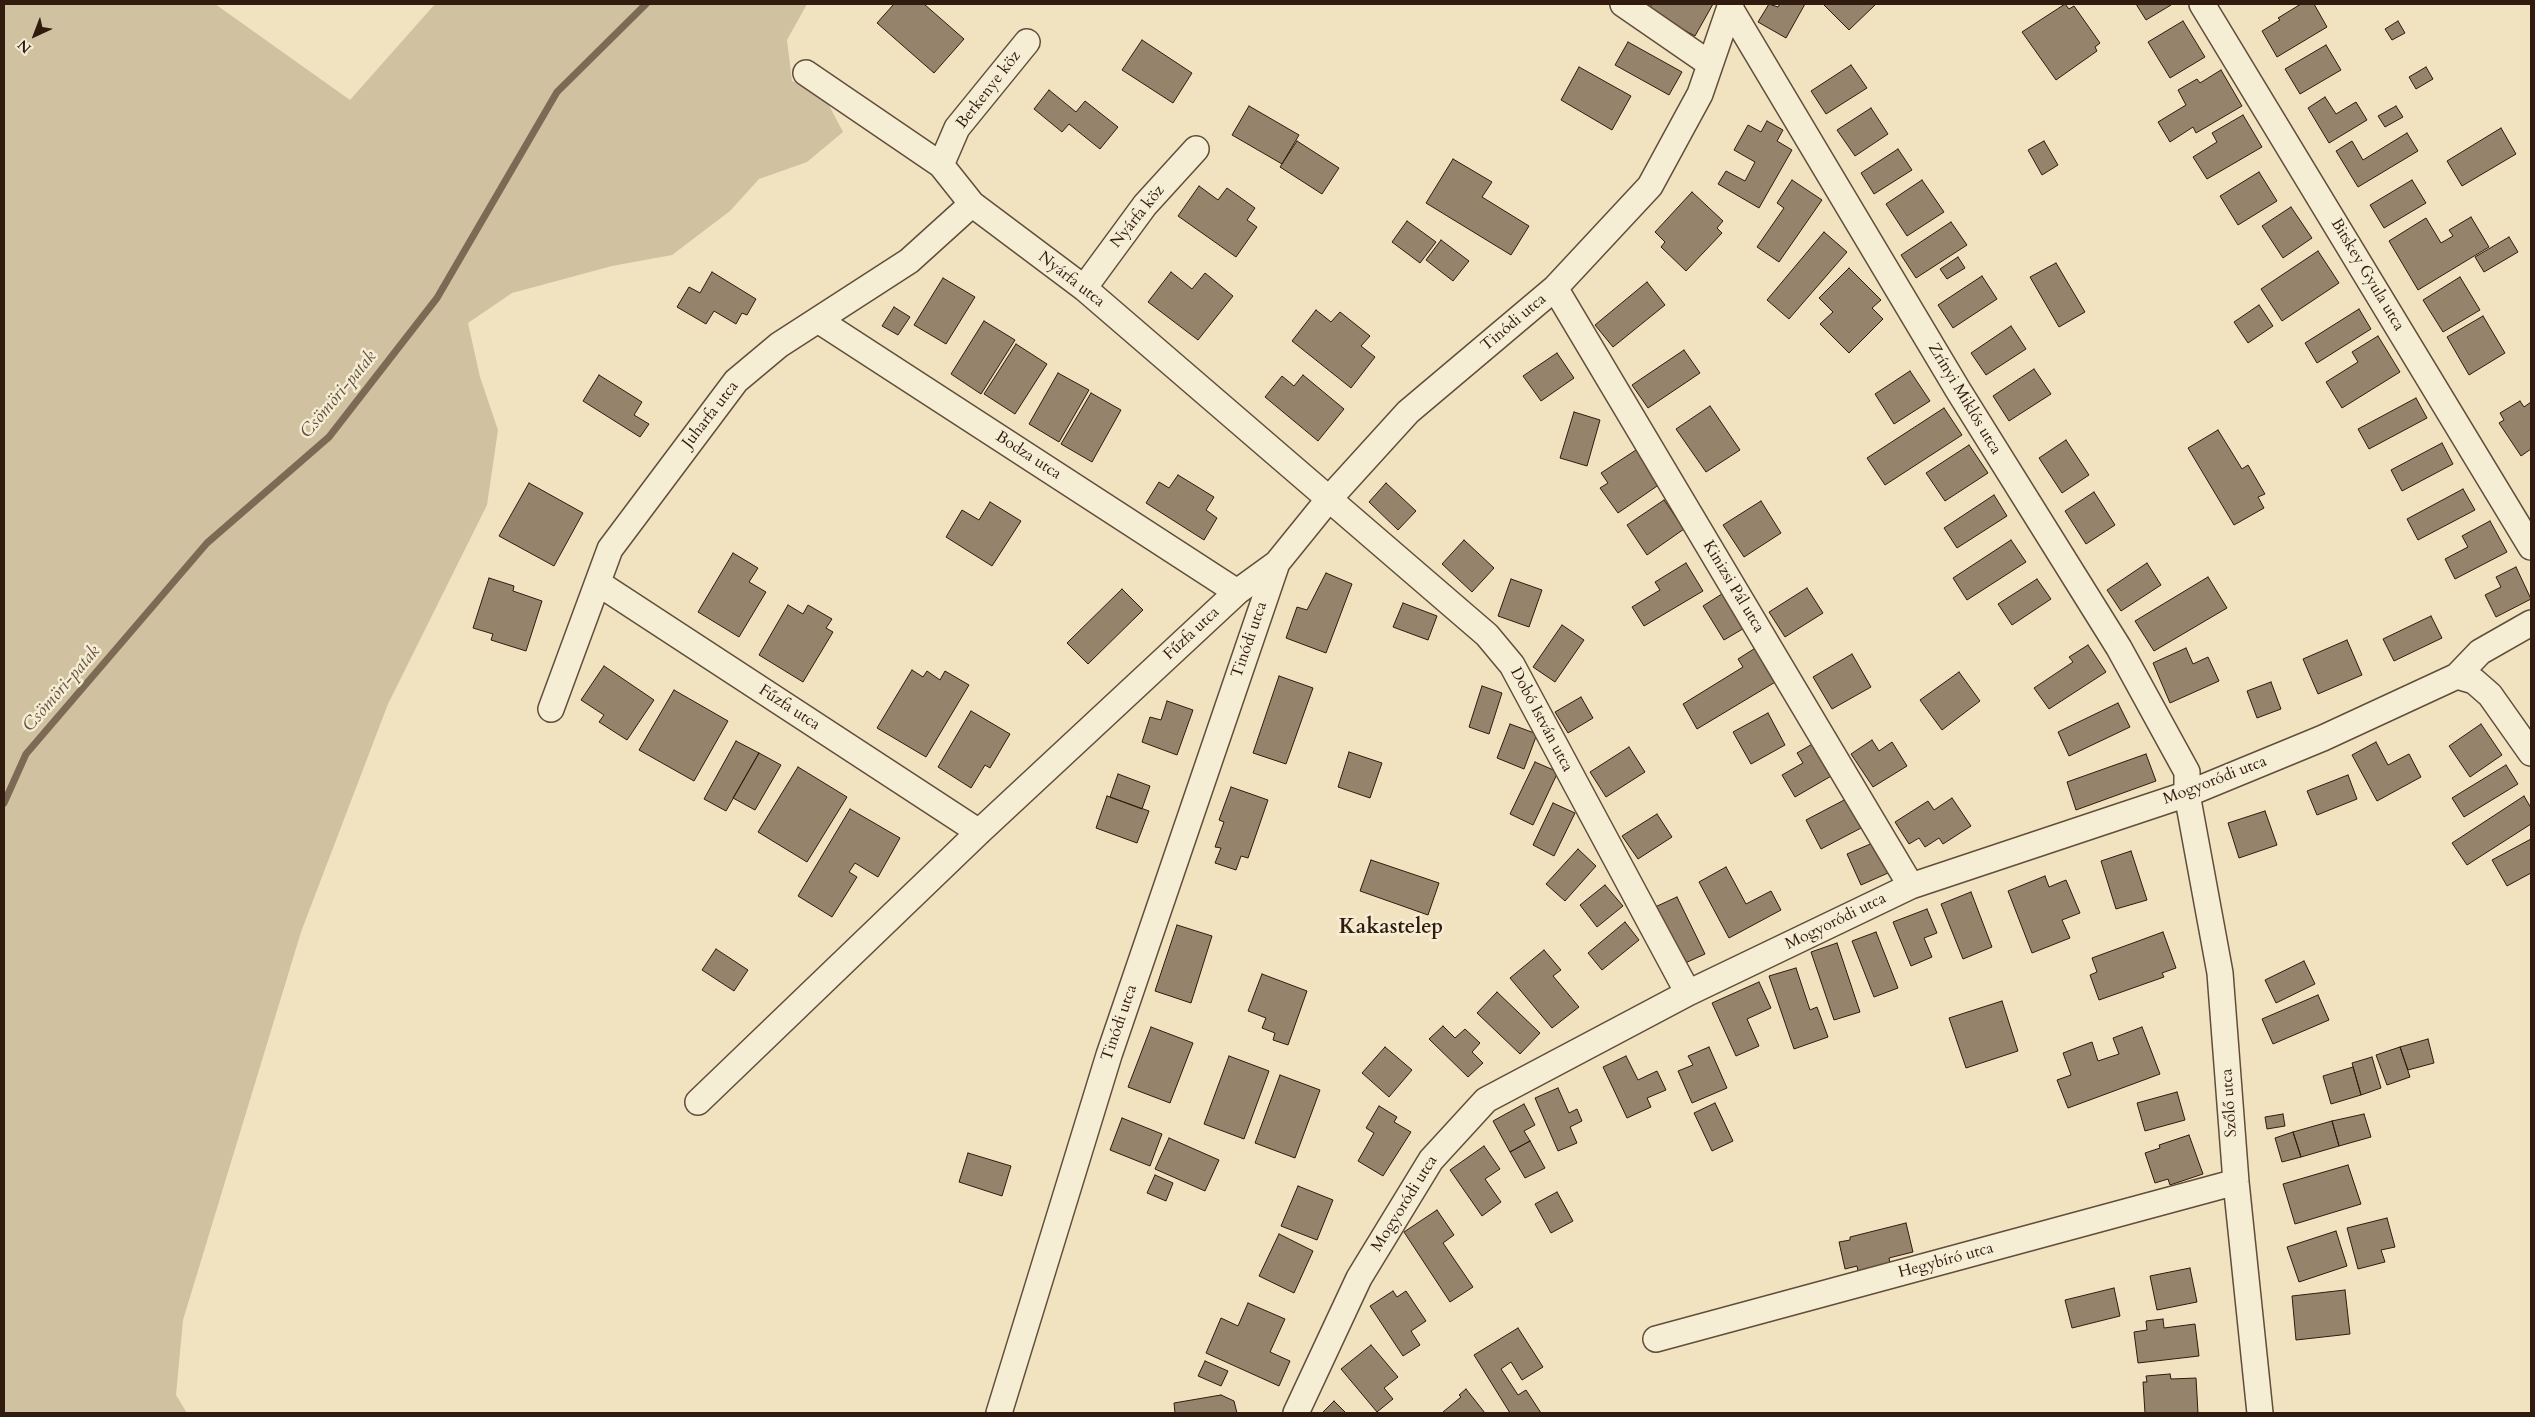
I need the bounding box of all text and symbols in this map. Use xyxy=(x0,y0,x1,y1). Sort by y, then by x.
north arrow xyxy=(10,10,60,60)
text: N xyxy=(14,35,35,57)
street label: Berkenye köz xyxy=(953,47,1025,133)
street label: Nyárfa köz xyxy=(1107,182,1169,252)
street label: Bitskey Gyula utca xyxy=(2326,215,2408,335)
street label: Nyárfa utca xyxy=(1034,248,1108,312)
street label: Tinódi utca xyxy=(1477,290,1551,356)
street label: Zrínyi Miklós utca xyxy=(1923,340,2005,458)
water label: Csömöri-patak xyxy=(296,347,382,443)
street label: Juharfa utca xyxy=(679,378,743,452)
street label: Bodza utca xyxy=(992,428,1064,484)
street label: Kinizsi Pál utca xyxy=(1698,537,1768,637)
street label: Tinódi utca xyxy=(1228,599,1272,681)
street label: Fűzfa utca xyxy=(1160,603,1224,665)
water label: Csömöri-patak xyxy=(19,641,105,737)
street label: Dobó István utca xyxy=(1505,665,1577,775)
street label: Fűzfa utca xyxy=(755,681,823,735)
street label: Mogyoródi utca xyxy=(2160,752,2270,810)
street label: Mogyoródi utca xyxy=(1783,889,1889,955)
district label: Kakastelep xyxy=(1339,915,1443,941)
street label: Tinódi utca xyxy=(1098,982,1142,1064)
street label: Szőlő utca xyxy=(2218,1068,2242,1138)
street label: Mogyoródi utca xyxy=(1368,1152,1442,1256)
street label: Hegybíró utca xyxy=(1896,1239,1996,1283)

